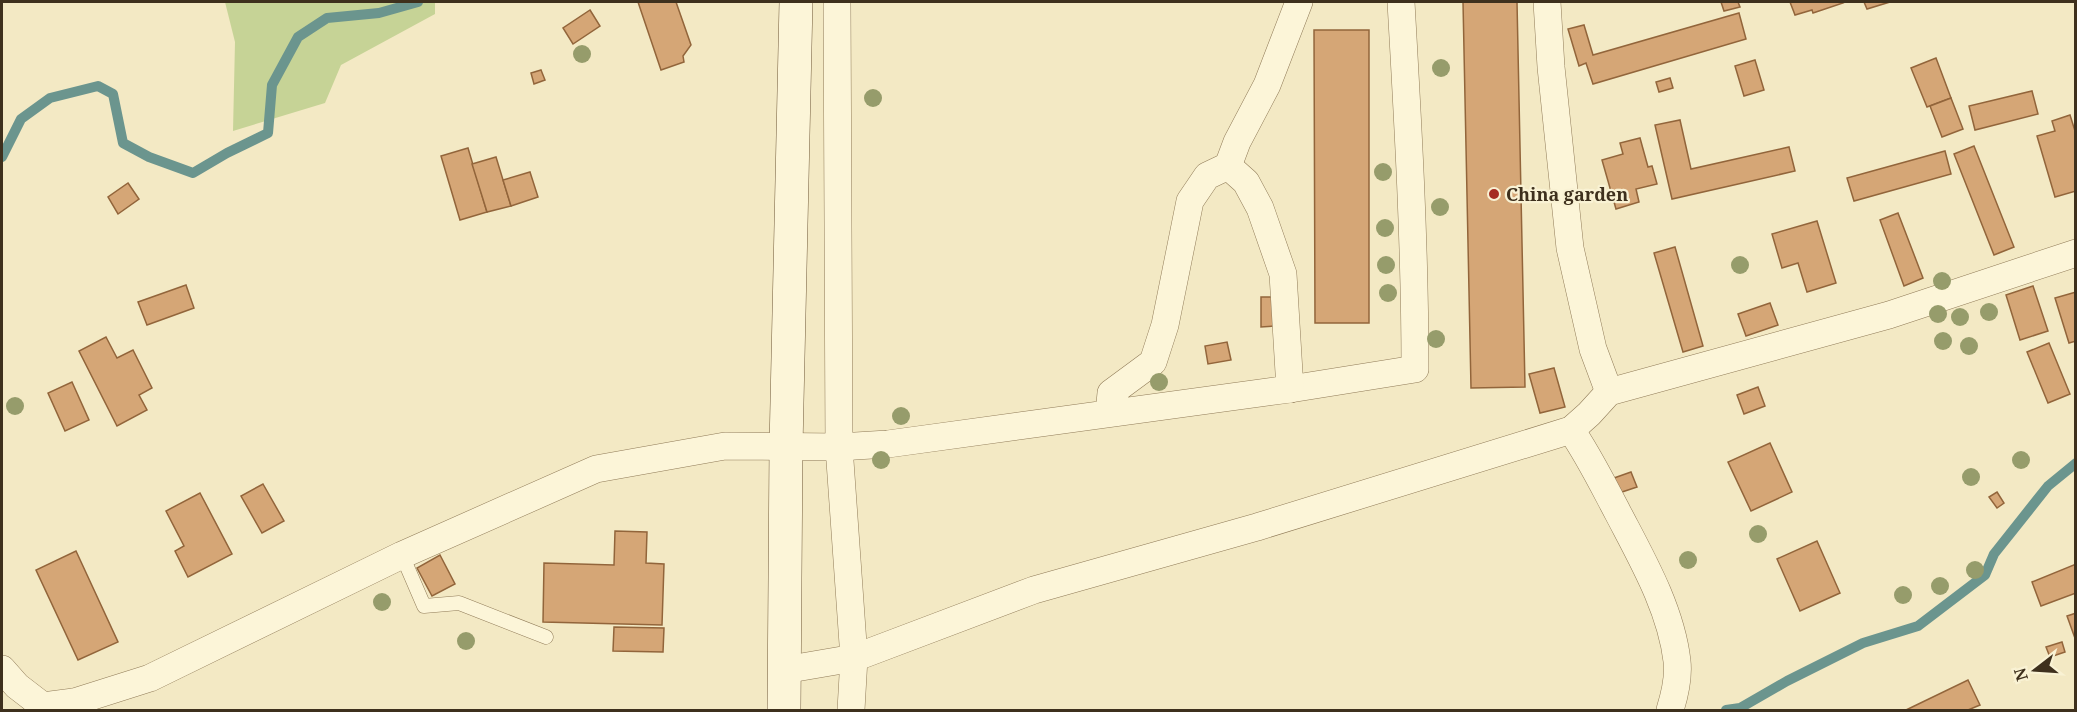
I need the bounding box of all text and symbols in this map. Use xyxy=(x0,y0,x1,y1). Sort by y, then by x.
place label: China garden xyxy=(1506,182,1628,206)
marker: China garden xyxy=(1487,187,1501,201)
north arrow xyxy=(2005,640,2065,700)
text: N xyxy=(2008,665,2033,684)

